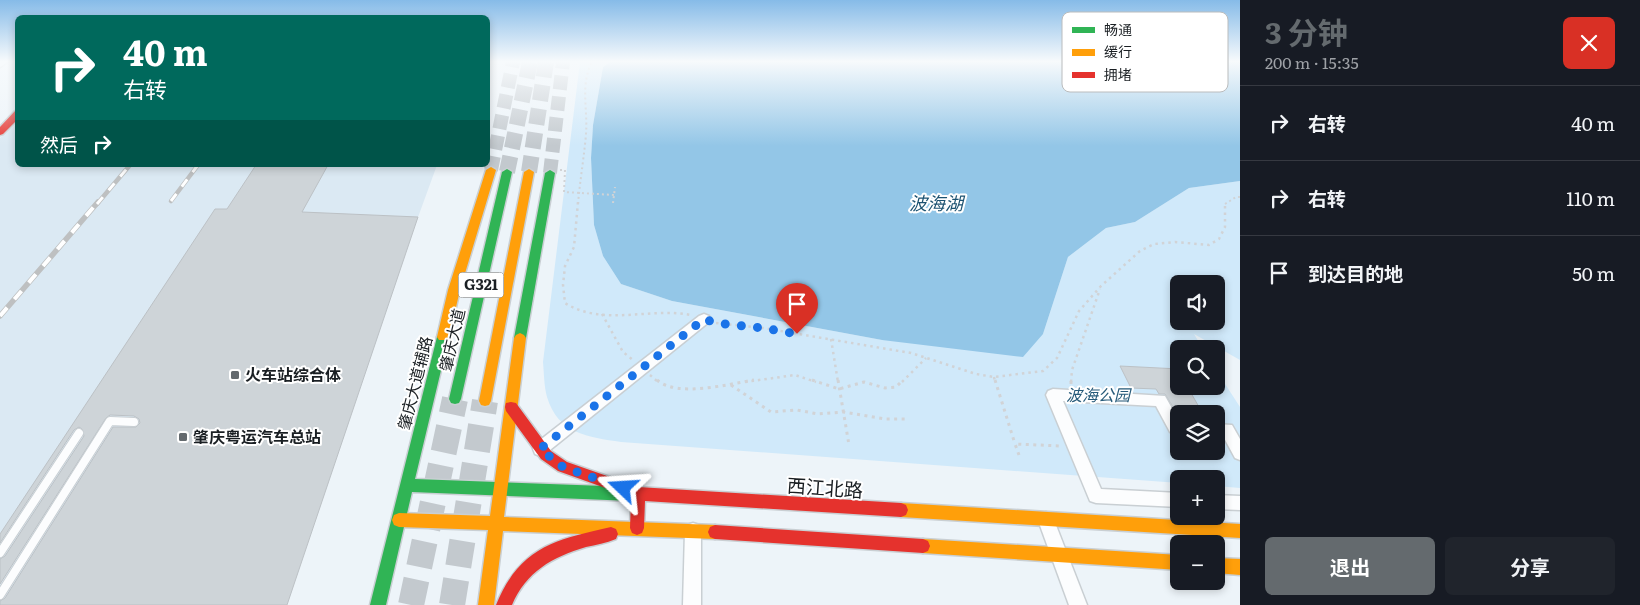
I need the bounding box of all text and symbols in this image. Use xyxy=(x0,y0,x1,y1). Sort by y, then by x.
text: 3 分钟 xyxy=(1265,9,1348,53)
legend xyxy=(1062,12,1228,92)
button: close xyxy=(1563,17,1615,69)
text: 畅通 xyxy=(1104,19,1132,39)
text: 40 m xyxy=(123,25,208,77)
icon: right xyxy=(40,35,105,100)
text: 缓行 xyxy=(1104,41,1132,61)
text: 200 m · 15:35 xyxy=(1265,50,1359,74)
text: 拥堵 xyxy=(1104,64,1132,84)
text: 右转 xyxy=(123,72,167,105)
icon: right xyxy=(1265,109,1293,137)
text: 右转 xyxy=(1308,109,1346,137)
text: 40 m xyxy=(1571,109,1615,137)
text: 然后 xyxy=(40,130,78,158)
icon: right xyxy=(88,130,116,158)
icon: right xyxy=(1265,184,1293,212)
text: 右转 xyxy=(1308,184,1346,212)
text: 110 m xyxy=(1566,184,1615,212)
water label: 波海湖 xyxy=(909,189,966,216)
icon: arrive xyxy=(1265,259,1293,287)
text: 到达目的地 xyxy=(1308,259,1403,287)
text: 50 m xyxy=(1572,259,1615,287)
road number: G321 xyxy=(458,272,504,298)
map controls xyxy=(1170,275,1225,590)
button: sound xyxy=(1170,275,1225,330)
pin xyxy=(776,283,818,334)
icon: arrive xyxy=(783,290,811,318)
street label: 肇庆大道 xyxy=(432,306,470,374)
street label: 肇庆大道辅路 xyxy=(391,333,437,432)
button: search xyxy=(1170,340,1225,395)
place label: 火车站综合体 xyxy=(245,362,341,386)
marker: 火车站综合体 xyxy=(229,369,241,381)
park label: 波海公园 xyxy=(1066,382,1132,406)
button: layers xyxy=(1170,405,1225,460)
place label: 肇庆粤运汽车总站 xyxy=(193,424,321,448)
marker: 肇庆粤运汽车总站 xyxy=(177,431,189,443)
position arrow xyxy=(596,461,648,513)
street label: 西江北路 xyxy=(786,470,864,504)
button: + xyxy=(1170,470,1225,525)
button: − xyxy=(1170,535,1225,590)
button: 退出 xyxy=(1265,537,1435,595)
button: 分享 xyxy=(1445,537,1615,595)

